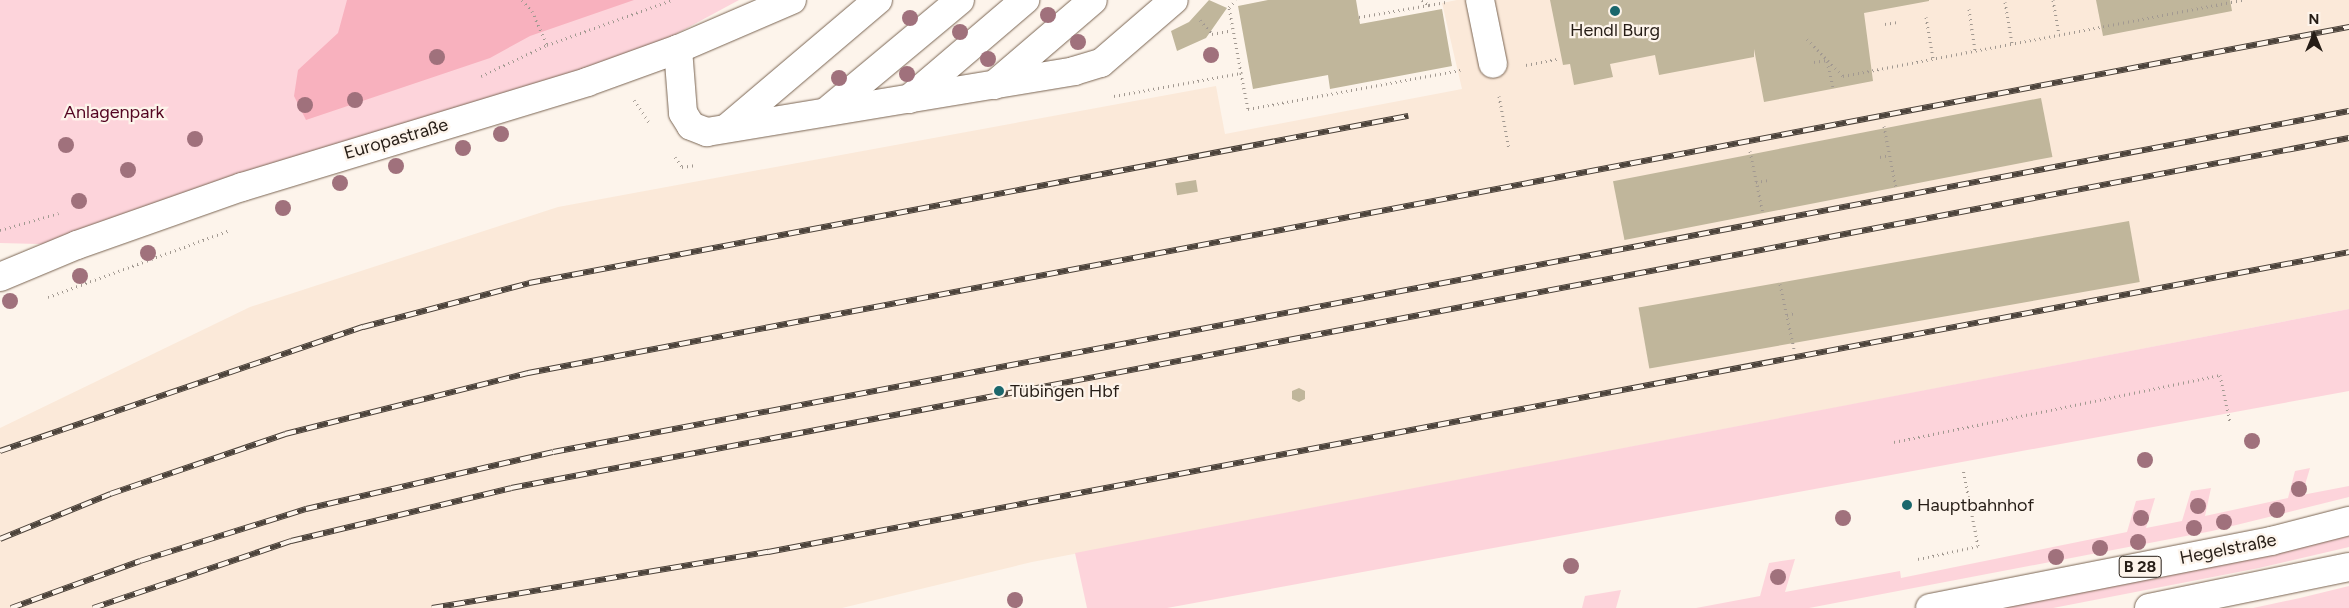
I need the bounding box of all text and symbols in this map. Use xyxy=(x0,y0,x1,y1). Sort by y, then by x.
marker: Hendl Burg xyxy=(1609,5,1621,17)
north arrow xyxy=(2289,10,2339,60)
text: N xyxy=(2309,11,2319,28)
place label: Hendl Burg xyxy=(1570,19,1660,41)
park label: Anlagenpark xyxy=(64,101,164,123)
street label: Europastraße xyxy=(341,114,451,164)
place label: Tübingen Hbf xyxy=(1010,380,1119,402)
marker: Tübingen Hbf xyxy=(992,384,1006,398)
place label: Hauptbahnhof xyxy=(1917,494,2034,516)
marker: Hauptbahnhof xyxy=(1901,499,1913,511)
street label: Hegelstraße xyxy=(2178,529,2278,569)
road number: B 28 xyxy=(2118,554,2162,580)

